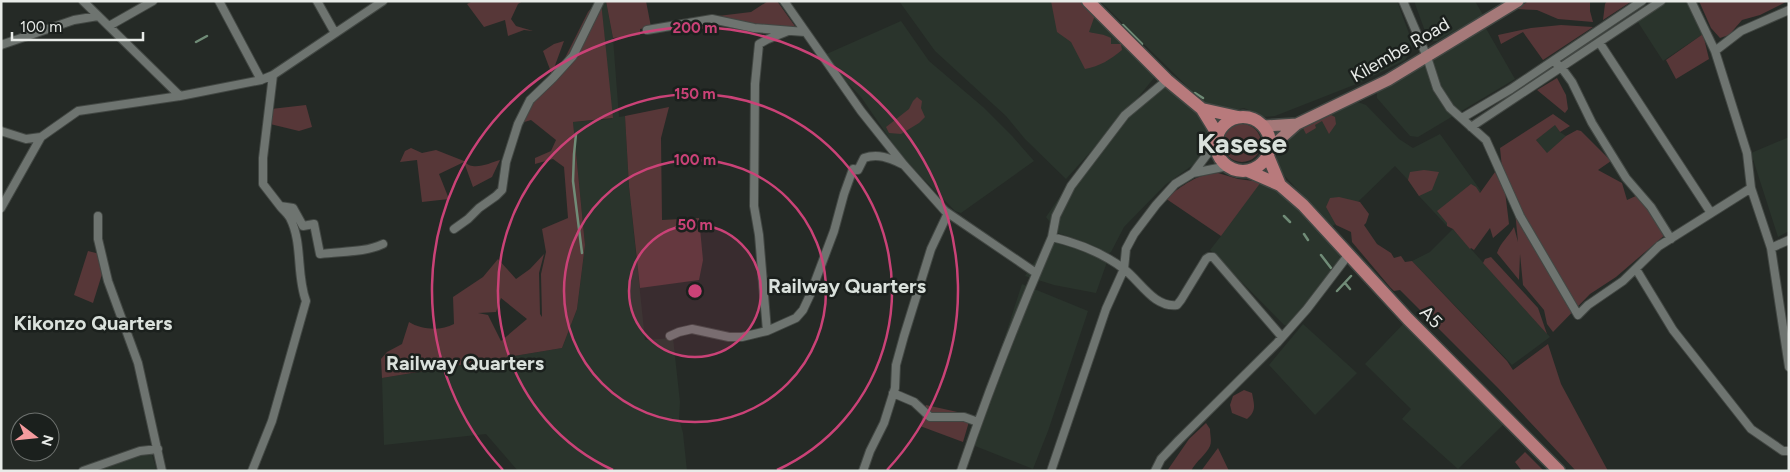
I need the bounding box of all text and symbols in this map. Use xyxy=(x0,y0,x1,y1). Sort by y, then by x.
scale bar xyxy=(12,10,144,42)
street label: Kilembe Road xyxy=(1347,13,1453,87)
text: 100 m xyxy=(20,18,62,36)
text: 200 m xyxy=(673,19,717,37)
text: 150 m xyxy=(674,85,716,103)
district label: Kasese xyxy=(1197,126,1287,160)
text: 100 m xyxy=(674,151,716,169)
text: 50 m xyxy=(677,216,713,234)
district label: Railway Quarters xyxy=(768,274,926,298)
centre of rings xyxy=(686,282,704,300)
street label: A5 xyxy=(1415,301,1447,333)
district label: Kikonzo Quarters xyxy=(14,311,172,335)
district label: Railway Quarters xyxy=(386,351,544,375)
north arrow xyxy=(10,412,60,462)
text: N xyxy=(37,433,57,448)

